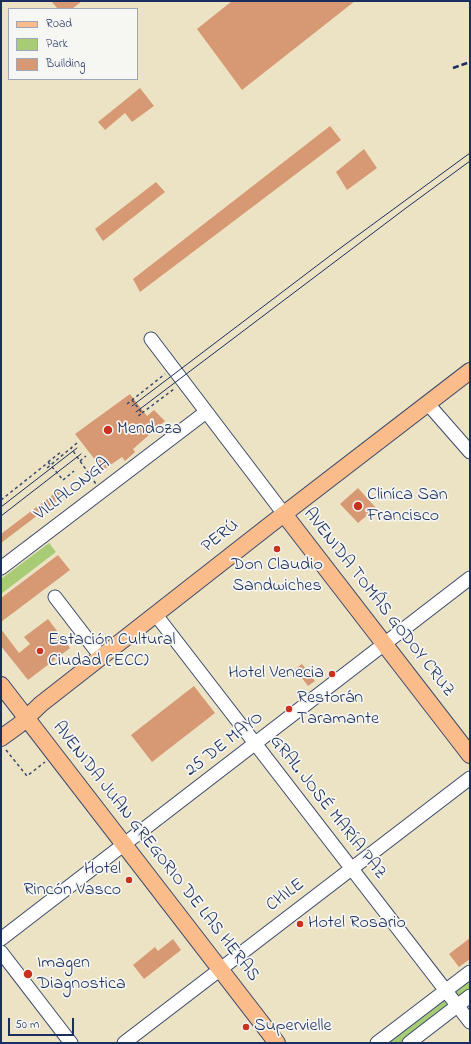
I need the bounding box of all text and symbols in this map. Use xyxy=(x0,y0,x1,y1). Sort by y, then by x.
legend xyxy=(8,8,138,80)
text: Road xyxy=(46,15,72,33)
text: Park xyxy=(46,35,68,53)
text: Building xyxy=(46,55,85,73)
place label: Mendoza xyxy=(117,419,182,441)
marker: Mendoza xyxy=(102,424,114,436)
street label: VILLALONGA xyxy=(31,454,115,526)
place label: Cliníca San Francisco xyxy=(367,485,448,528)
marker: Cliníca San Francisco xyxy=(352,500,364,512)
street label: AVENIDA TOMÁS GODOY CRUZ xyxy=(297,504,459,702)
street label: PERÚ xyxy=(198,516,244,558)
marker: Don Claudio Sandwiches xyxy=(272,544,282,554)
place label: Don Claudio Sandwiches xyxy=(231,555,323,598)
place label: Estación Cultural Ciudad (ECC) xyxy=(48,630,176,672)
marker: Estación Cultural Ciudad (ECC) xyxy=(35,646,45,656)
place label: Hotel Venecia xyxy=(228,663,324,685)
marker: Hotel Venecia xyxy=(327,669,337,679)
place label: Restorán Taramante xyxy=(297,688,379,730)
marker: Restorán Taramante xyxy=(284,704,294,714)
street label: 25 DE MAYO xyxy=(182,708,268,782)
street label: AVENIDA JUAN GREGORIO DE LAS HERAS xyxy=(47,718,263,986)
street label: GRAL. JOSÉ MARÍA PAZ xyxy=(264,732,390,884)
place label: Hotel Rincón Vasco xyxy=(24,859,121,902)
marker: Hotel Rincón Vasco xyxy=(124,875,134,885)
street label: CHILE xyxy=(263,875,309,917)
place label: Hotel Rosario xyxy=(308,913,406,935)
marker: Hotel Rosario xyxy=(295,919,305,929)
place label: Imagen Diagnostica xyxy=(37,953,126,996)
marker: Imagen Diagnostica xyxy=(22,968,34,980)
scale bar xyxy=(10,1010,76,1036)
text: 50 m xyxy=(15,1016,39,1034)
place label: Supervielle xyxy=(254,1016,332,1038)
marker: Supervielle xyxy=(241,1022,251,1032)

